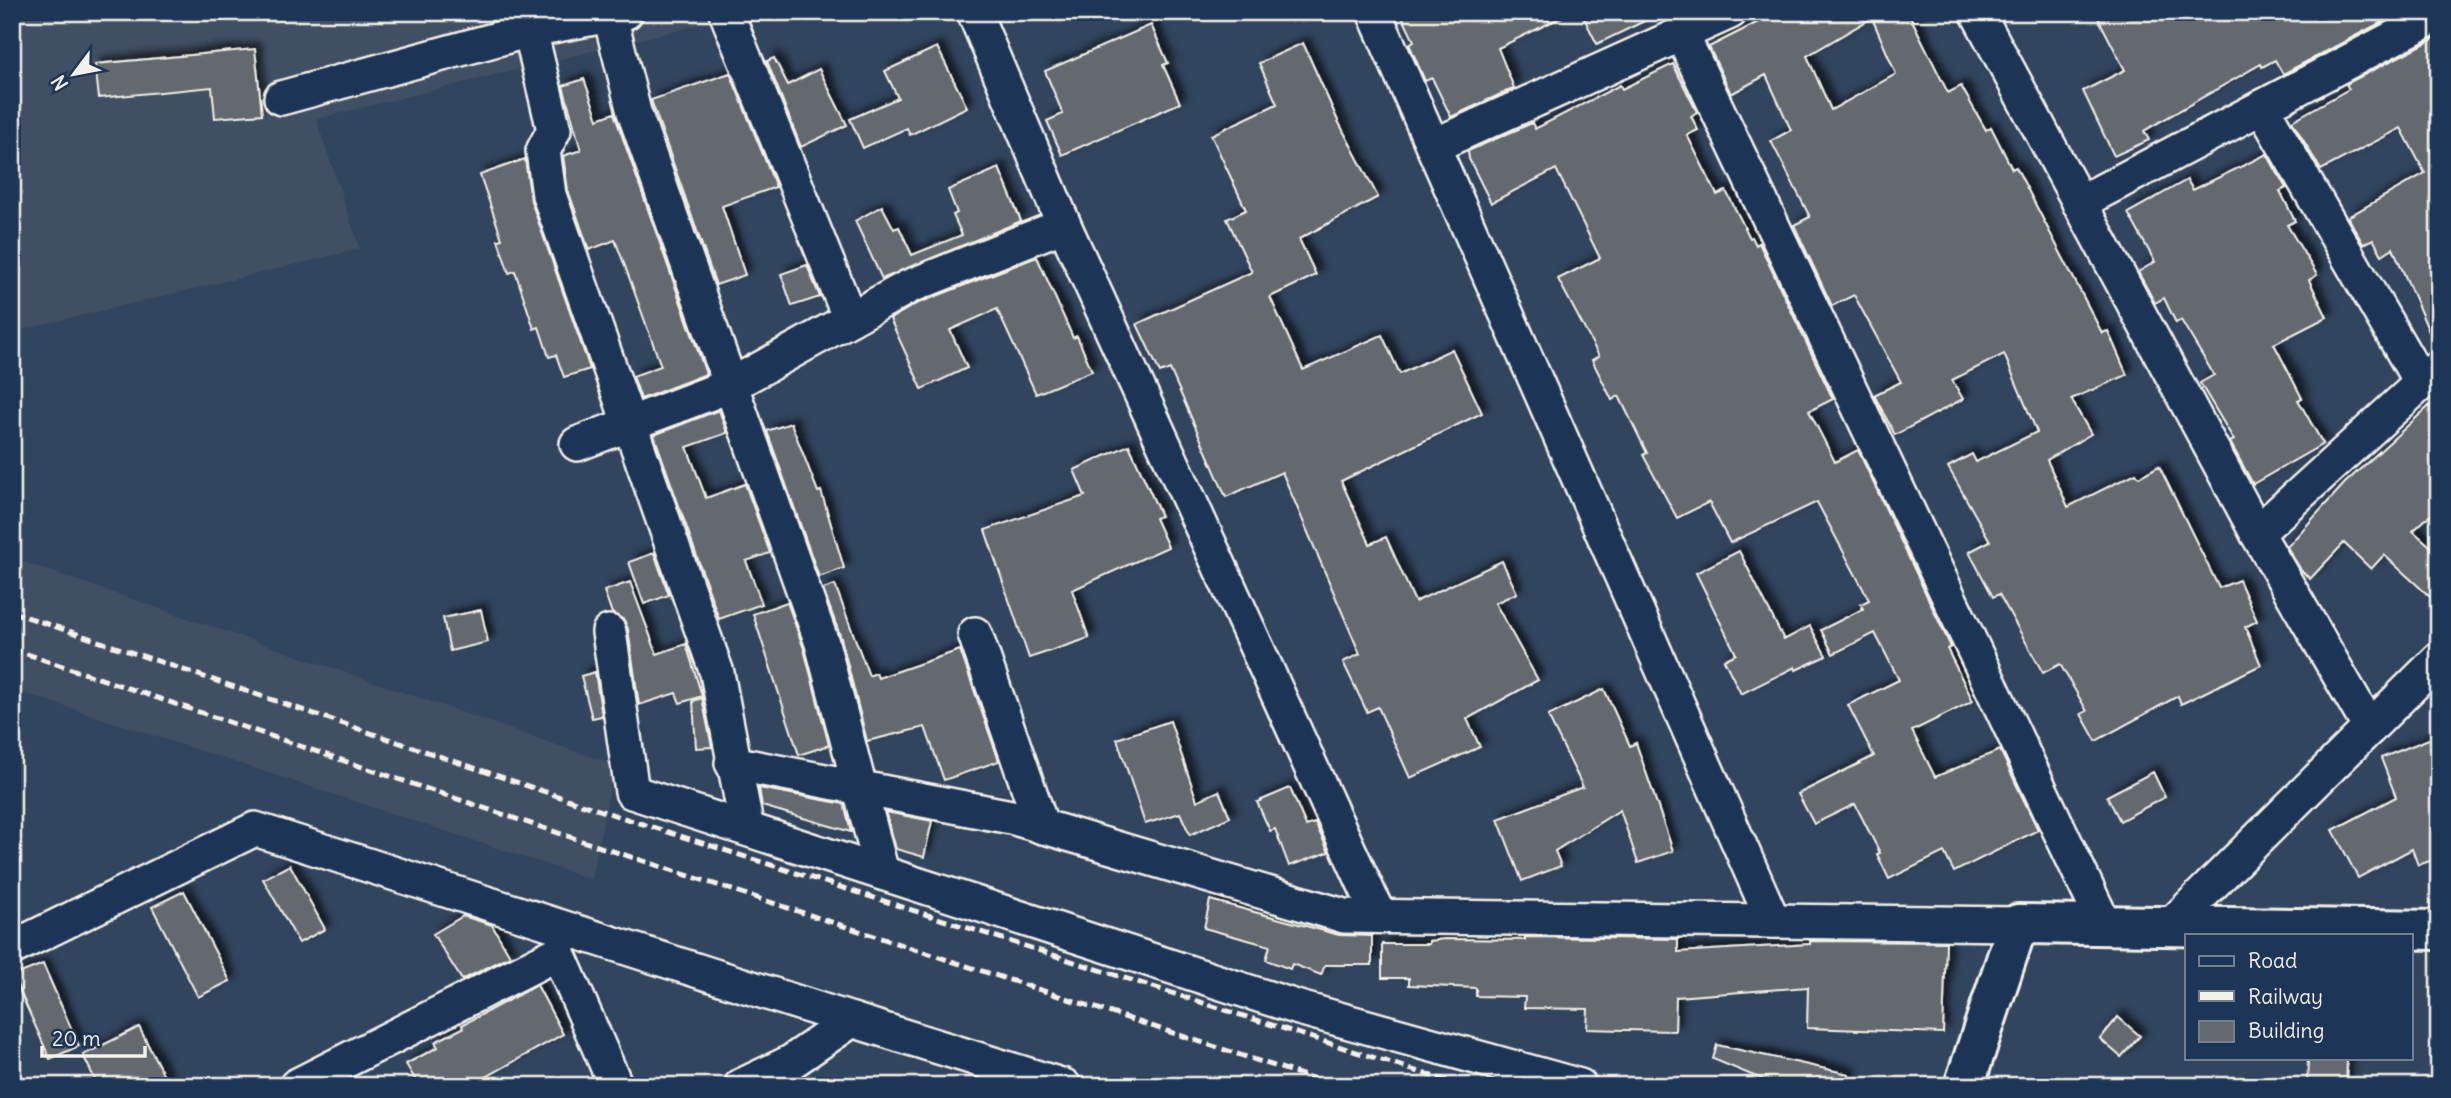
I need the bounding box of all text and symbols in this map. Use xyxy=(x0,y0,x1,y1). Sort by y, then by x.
north arrow xyxy=(38,38,108,108)
text: N xyxy=(46,71,73,95)
legend xyxy=(2185,934,2412,1060)
text: Road xyxy=(2248,947,2297,974)
text: Railway xyxy=(2248,983,2323,1010)
scale bar xyxy=(42,1014,145,1058)
text: Building xyxy=(2248,1017,2324,1044)
text: 20 m xyxy=(52,1025,101,1052)

